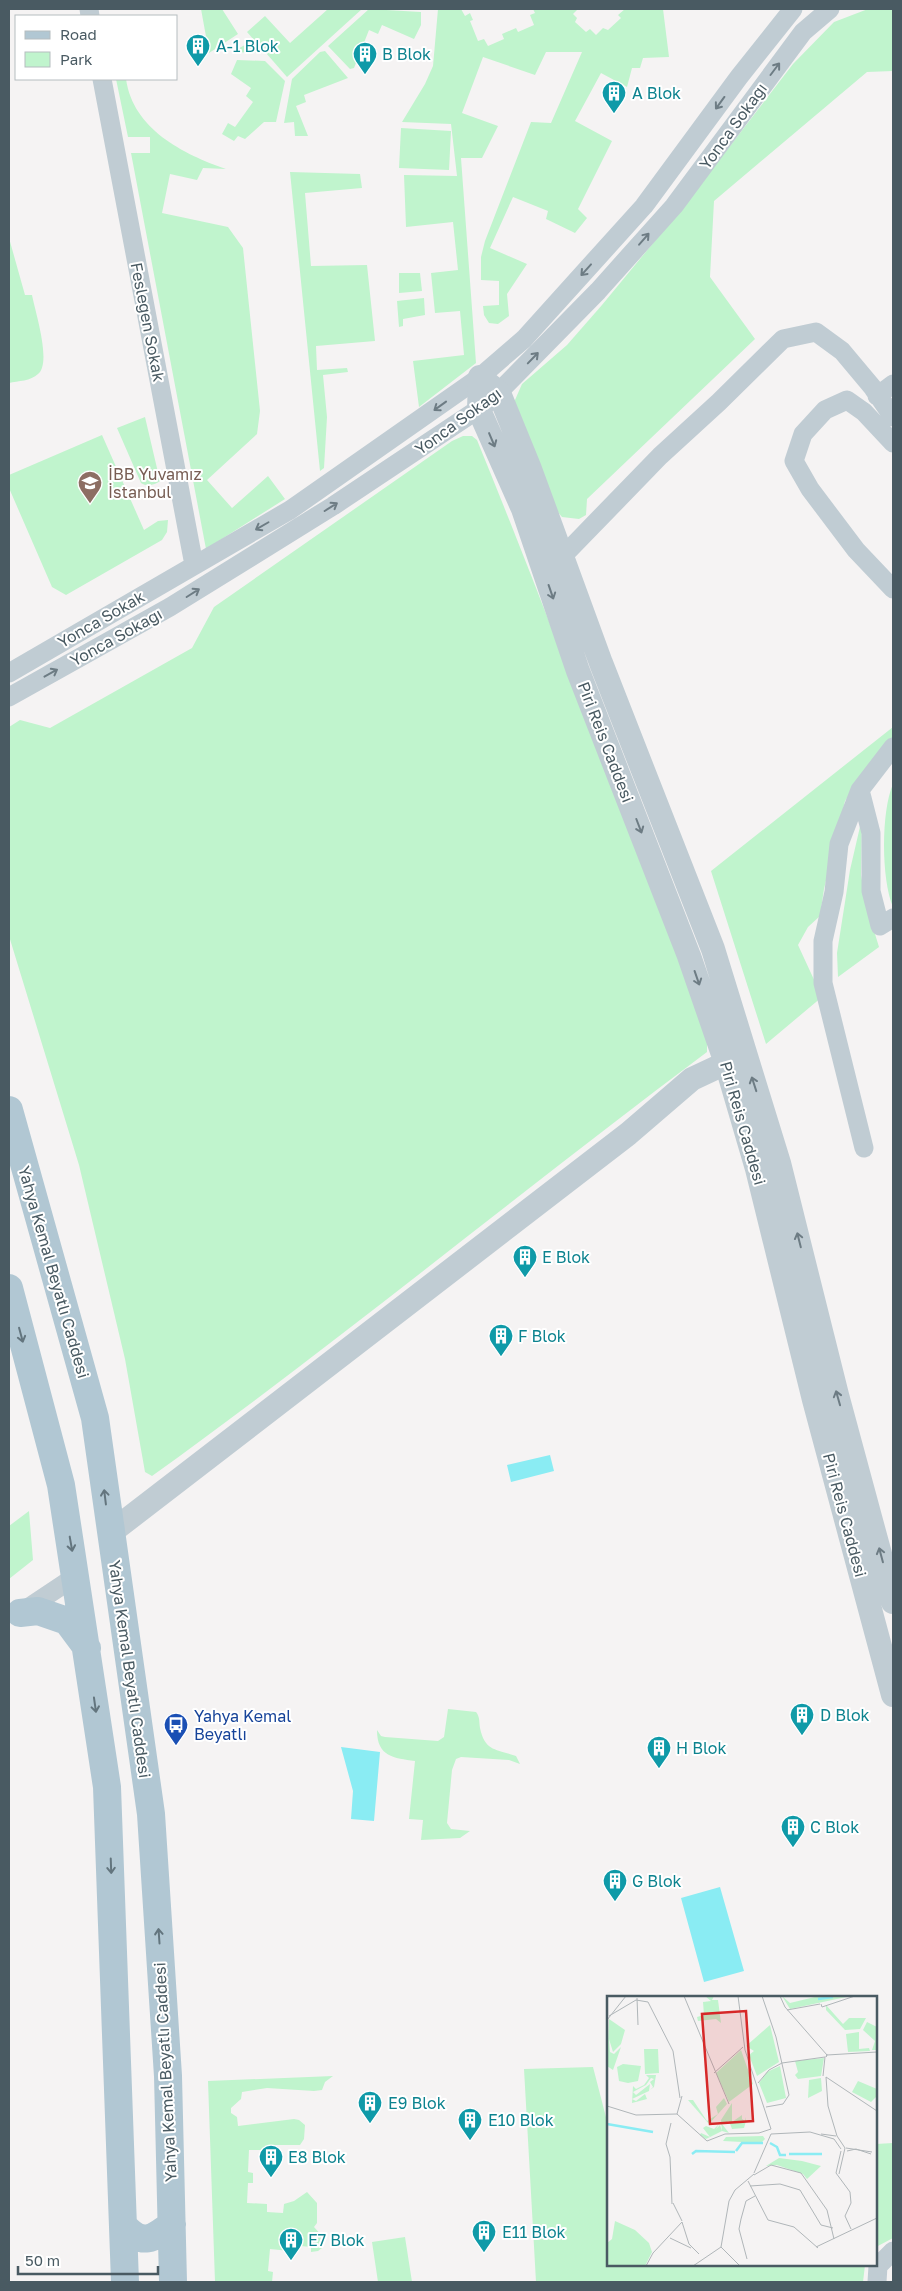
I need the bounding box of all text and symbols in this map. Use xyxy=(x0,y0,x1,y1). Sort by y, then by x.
legend xyxy=(15,15,178,80)
text: Road xyxy=(60,25,97,43)
building icon: A-1 Blok xyxy=(185,33,211,67)
place label: A-1 Blok xyxy=(216,36,279,56)
building icon: B Blok xyxy=(352,41,378,75)
place label: B Blok xyxy=(382,44,431,64)
text: Park xyxy=(60,50,93,68)
one-way arrow xyxy=(770,62,780,76)
street label: Yonca Sokağı xyxy=(695,79,771,173)
building icon: A Blok xyxy=(601,80,627,114)
place label: A Blok xyxy=(632,83,681,103)
one-way arrow xyxy=(715,96,726,109)
one-way arrow xyxy=(638,233,650,246)
street label: Fesleğen Sokak xyxy=(127,261,169,383)
one-way arrow xyxy=(581,264,592,277)
one-way arrow xyxy=(527,352,539,364)
street label: Yonca Sokağı xyxy=(411,383,505,459)
one-way arrow xyxy=(434,400,447,411)
one-way arrow xyxy=(489,433,498,448)
place label: İBB Yuvamız İstanbul xyxy=(108,464,202,502)
school or university icon: İBB Yuvamız İstanbul xyxy=(77,470,103,504)
one-way arrow xyxy=(323,502,337,512)
one-way arrow xyxy=(256,521,270,531)
one-way arrow xyxy=(547,584,556,599)
street label: Yonca Sokak xyxy=(54,586,148,652)
one-way arrow xyxy=(185,588,199,598)
street label: Yonca Sokağı xyxy=(67,604,165,670)
one-way arrow xyxy=(44,668,58,678)
street label: Piri Reis Caddesi xyxy=(574,679,638,805)
one-way arrow xyxy=(634,818,644,833)
one-way arrow xyxy=(693,969,702,985)
street label: Piri Reis Caddesi xyxy=(716,1059,770,1187)
one-way arrow xyxy=(749,1076,759,1092)
street label: Yahya Kemal Beyatlı Caddesi xyxy=(14,1164,94,1380)
one-way arrow xyxy=(794,1232,803,1248)
building icon: E Blok xyxy=(512,1244,538,1278)
place label: E Blok xyxy=(542,1247,590,1267)
building icon: F Blok xyxy=(488,1323,514,1357)
place label: F Blok xyxy=(518,1326,566,1346)
one-way arrow xyxy=(17,1327,27,1343)
one-way arrow xyxy=(833,1390,843,1406)
street label: Piri Reis Caddesi xyxy=(819,1451,871,1579)
one-way arrow xyxy=(100,1490,110,1506)
one-way arrow xyxy=(67,1536,77,1552)
one-way arrow xyxy=(875,1547,885,1563)
street label: Yahya Kemal Beyatlı Caddesi xyxy=(105,1559,155,1779)
one-way arrow xyxy=(91,1696,101,1712)
building icon: D Blok xyxy=(789,1702,815,1736)
place label: D Blok xyxy=(820,1705,870,1725)
place label: Yahya Kemal Beyatlı xyxy=(194,1706,291,1744)
bus stop icon: Yahya Kemal Beyatlı xyxy=(163,1712,189,1746)
building icon: H Blok xyxy=(646,1735,672,1769)
place label: H Blok xyxy=(676,1738,726,1758)
building icon: C Blok xyxy=(780,1814,806,1848)
place label: C Blok xyxy=(810,1817,859,1837)
one-way arrow xyxy=(106,1858,115,1874)
building icon: G Blok xyxy=(602,1868,628,1902)
place label: G Blok xyxy=(632,1871,682,1891)
one-way arrow xyxy=(154,1929,163,1945)
street label: Yahya Kemal Beyatlı Caddesi xyxy=(149,1962,181,2182)
inset map xyxy=(607,1996,877,2266)
building icon: E9 Blok xyxy=(357,2090,383,2124)
place label: E9 Blok xyxy=(388,2093,446,2113)
building icon: E10 Blok xyxy=(457,2107,483,2141)
place label: E10 Blok xyxy=(488,2110,554,2130)
building icon: E8 Blok xyxy=(258,2144,284,2178)
place label: E8 Blok xyxy=(288,2147,346,2167)
building icon: E11 Blok xyxy=(471,2219,497,2253)
place label: E11 Blok xyxy=(502,2222,566,2242)
building icon: E7 Blok xyxy=(278,2227,304,2261)
place label: E7 Blok xyxy=(308,2230,365,2250)
scale bar xyxy=(18,2244,158,2276)
text: 50 m xyxy=(25,2251,60,2269)

